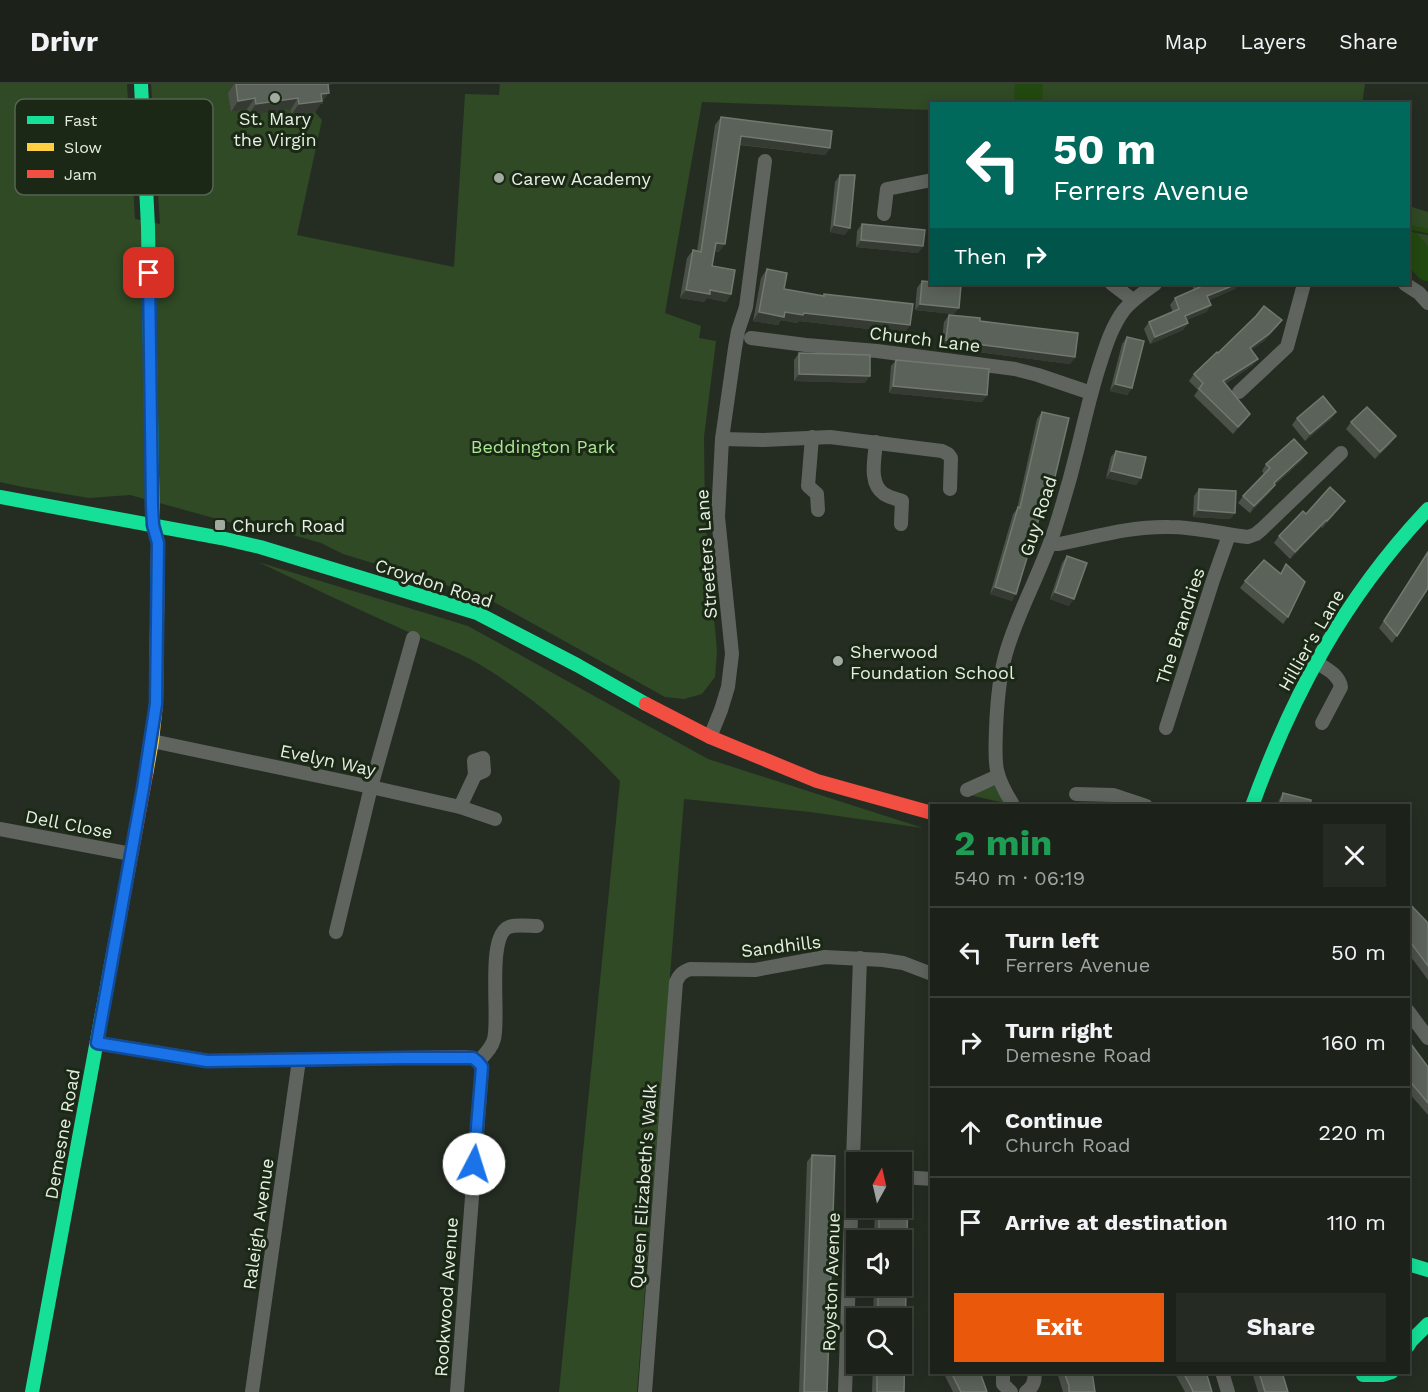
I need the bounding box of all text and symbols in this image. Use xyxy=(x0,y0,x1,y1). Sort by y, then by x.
text: Drivr xyxy=(30,25,98,58)
text: Map xyxy=(1164,29,1207,54)
text: Layers xyxy=(1240,29,1306,54)
text: Share xyxy=(1339,29,1398,54)
marker: St. Mary the Virgin xyxy=(268,91,282,105)
legend xyxy=(15,99,213,195)
place label: St. Mary the Virgin xyxy=(233,108,317,150)
text: Fast xyxy=(64,111,97,130)
text: 50 m xyxy=(1053,125,1156,174)
icon: left xyxy=(954,126,1032,204)
text: Slow xyxy=(64,138,102,157)
text: Jam xyxy=(64,165,97,184)
place label: Carew Academy xyxy=(511,168,651,189)
marker: Carew Academy xyxy=(492,171,506,185)
text: Ferrers Avenue xyxy=(1053,175,1249,207)
icon: right xyxy=(1019,240,1052,273)
text: Then xyxy=(954,244,1007,269)
pin xyxy=(123,247,174,298)
icon: arrive xyxy=(132,256,165,289)
street label: Church Lane xyxy=(868,322,982,356)
park label: Beddington Park xyxy=(471,436,615,457)
street label: Guy Road xyxy=(1015,473,1061,559)
street label: Streeters Lane xyxy=(691,489,721,619)
place label: Church Road xyxy=(232,515,345,536)
marker: Church Road xyxy=(213,518,227,532)
street label: Croydon Road xyxy=(372,554,496,612)
street label: The Brandries xyxy=(1151,565,1209,687)
street label: Hillier's Lane xyxy=(1274,586,1348,694)
place label: Sherwood Foundation School xyxy=(850,641,1015,683)
marker: Sherwood Foundation School xyxy=(831,654,845,668)
street label: Evelyn Way xyxy=(278,740,378,781)
street label: Dell Close xyxy=(24,805,114,843)
text: 2 min xyxy=(954,822,1052,864)
button: close xyxy=(1323,824,1386,887)
text: 540 m · 06:19 xyxy=(954,866,1085,890)
text: Turn left xyxy=(1005,928,1099,953)
street label: Sandhills xyxy=(740,931,822,961)
icon: left xyxy=(954,936,987,969)
text: 50 m xyxy=(1331,940,1386,965)
text: Ferrers Avenue xyxy=(1005,953,1150,977)
text: Turn right xyxy=(1005,1018,1112,1043)
icon: right xyxy=(954,1026,987,1059)
text: 160 m xyxy=(1322,1030,1386,1055)
text: Demesne Road xyxy=(1005,1043,1152,1067)
street label: Demesne Road xyxy=(40,1067,84,1201)
street label: Queen Elizabeth's Walk xyxy=(625,1083,661,1289)
text: Continue xyxy=(1005,1108,1103,1133)
icon: ahead xyxy=(954,1116,987,1149)
text: 220 m xyxy=(1318,1120,1386,1145)
position arrow xyxy=(442,1132,506,1196)
text: Church Road xyxy=(1005,1133,1131,1157)
north arrow xyxy=(846,1152,912,1218)
map controls xyxy=(846,1152,912,1374)
street label: Raleigh Avenue xyxy=(238,1157,278,1291)
icon: arrive xyxy=(954,1206,987,1239)
text: Arrive at destination xyxy=(1005,1210,1228,1235)
text: 110 m xyxy=(1327,1210,1386,1235)
street label: Royston Avenue xyxy=(818,1212,844,1352)
street label: Rookwood Avenue xyxy=(430,1216,462,1378)
button: sound xyxy=(846,1230,912,1296)
button: Exit xyxy=(954,1293,1164,1362)
button: Share xyxy=(1176,1293,1386,1362)
button: search xyxy=(846,1308,912,1374)

